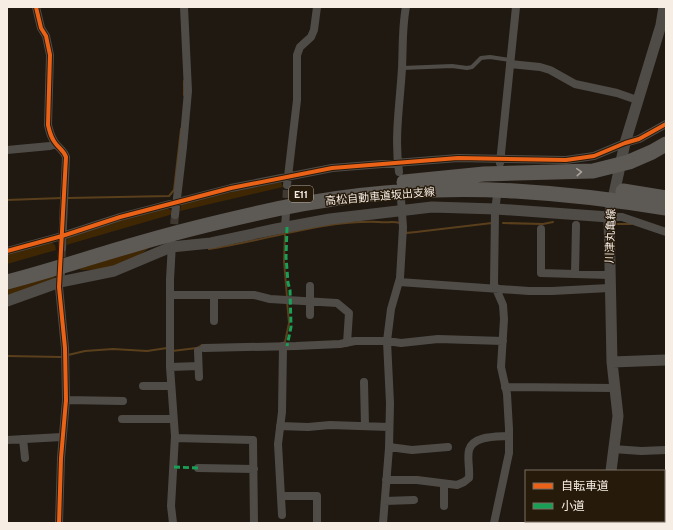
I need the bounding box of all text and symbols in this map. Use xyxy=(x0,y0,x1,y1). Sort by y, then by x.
one-way arrow xyxy=(576,168,582,177)
street label: 高松自動車道坂出支線 xyxy=(325,185,435,209)
road number: E11 xyxy=(289,186,313,202)
street label: 川津丸亀線 xyxy=(603,208,619,264)
legend xyxy=(525,470,665,522)
text: 自転車道 xyxy=(561,479,609,495)
text: 小道 xyxy=(561,499,585,515)

